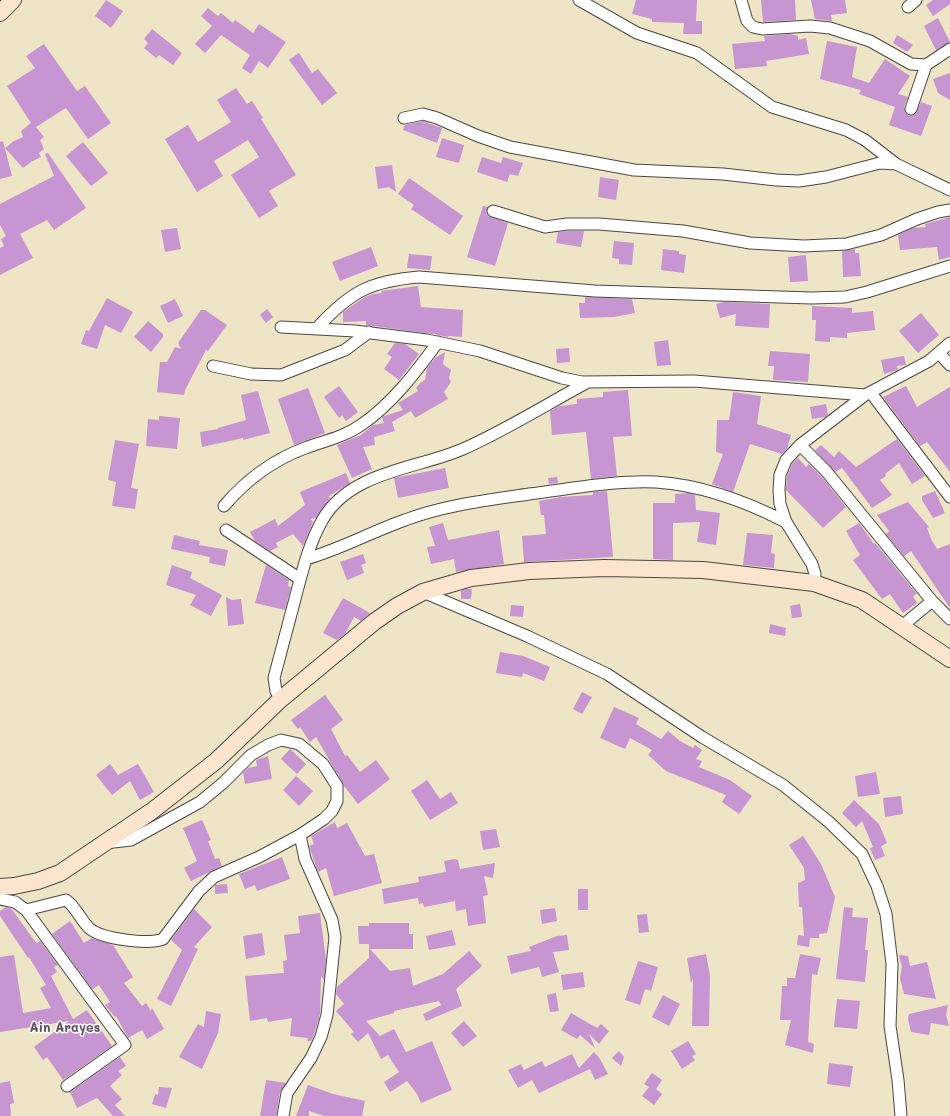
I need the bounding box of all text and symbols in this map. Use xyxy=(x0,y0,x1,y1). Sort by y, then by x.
district label: Ain Arayes xyxy=(30,1020,100,1036)

